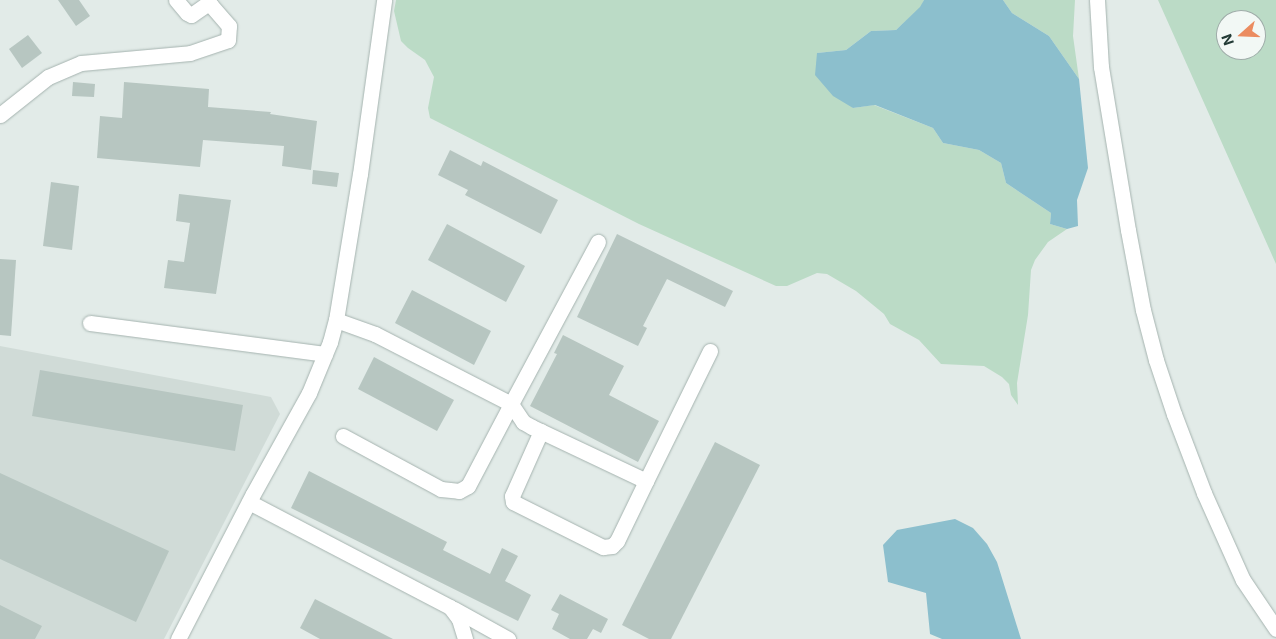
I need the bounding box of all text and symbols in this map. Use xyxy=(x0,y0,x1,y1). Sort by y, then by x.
north arrow xyxy=(1216,10,1266,60)
text: N xyxy=(1218,32,1237,48)

